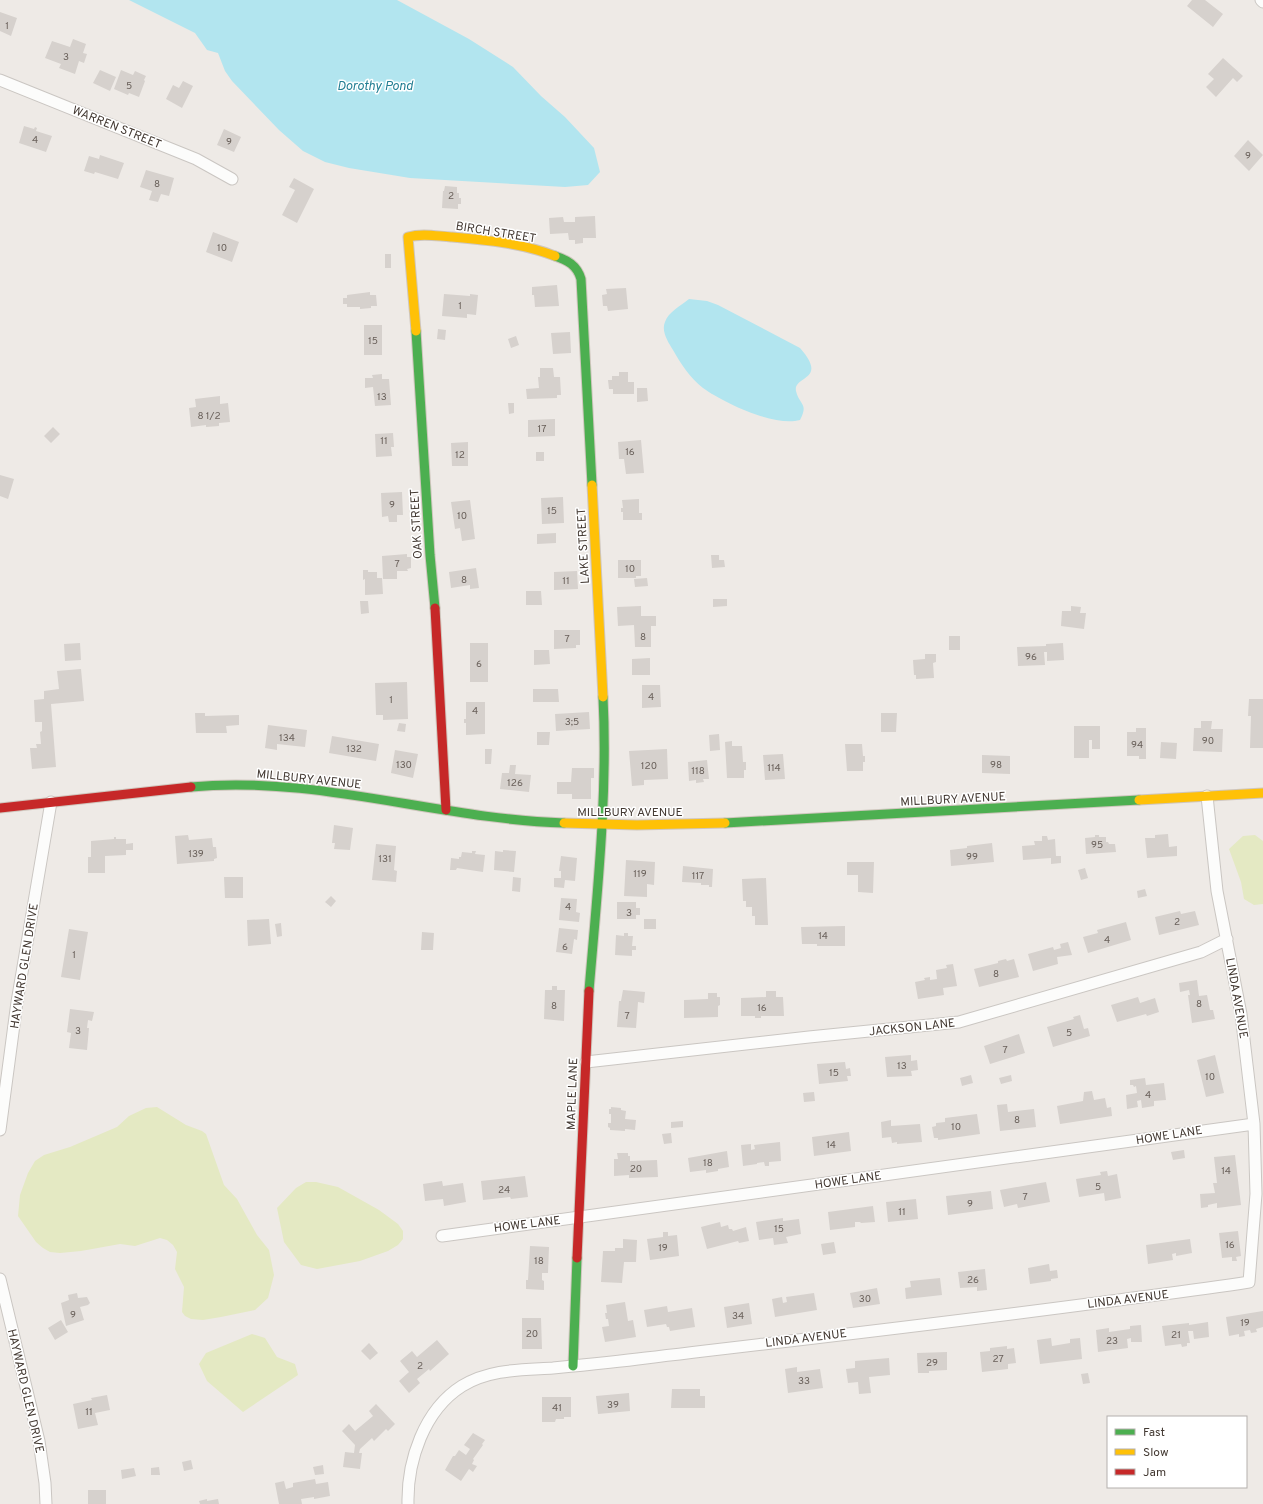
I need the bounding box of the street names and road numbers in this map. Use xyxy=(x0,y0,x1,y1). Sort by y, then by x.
street label: WARREN STREET xyxy=(70,103,164,153)
street label: BIRCH STREET xyxy=(455,219,537,247)
street label: OAK STREET xyxy=(407,489,427,559)
street label: LAKE STREET xyxy=(574,508,594,584)
street label: MILLBURY AVENUE xyxy=(256,767,362,793)
street label: MILLBURY AVENUE xyxy=(900,789,1006,811)
street label: MILLBURY AVENUE xyxy=(577,805,683,821)
street label: HAYWARD GLEN DRIVE xyxy=(7,902,43,1030)
street label: LINDA AVENUE xyxy=(1221,956,1251,1040)
street label: JACKSON LANE xyxy=(868,1016,956,1040)
street label: MAPLE LANE xyxy=(564,1058,582,1130)
street label: HOWE LANE xyxy=(1135,1123,1204,1149)
street label: HOWE LANE xyxy=(814,1168,883,1194)
street label: HOWE LANE xyxy=(493,1213,561,1237)
street label: LINDA AVENUE xyxy=(1087,1287,1170,1313)
street label: LINDA AVENUE xyxy=(765,1326,848,1352)
street label: HAYWARD GLEN DRIVE xyxy=(3,1328,47,1455)

